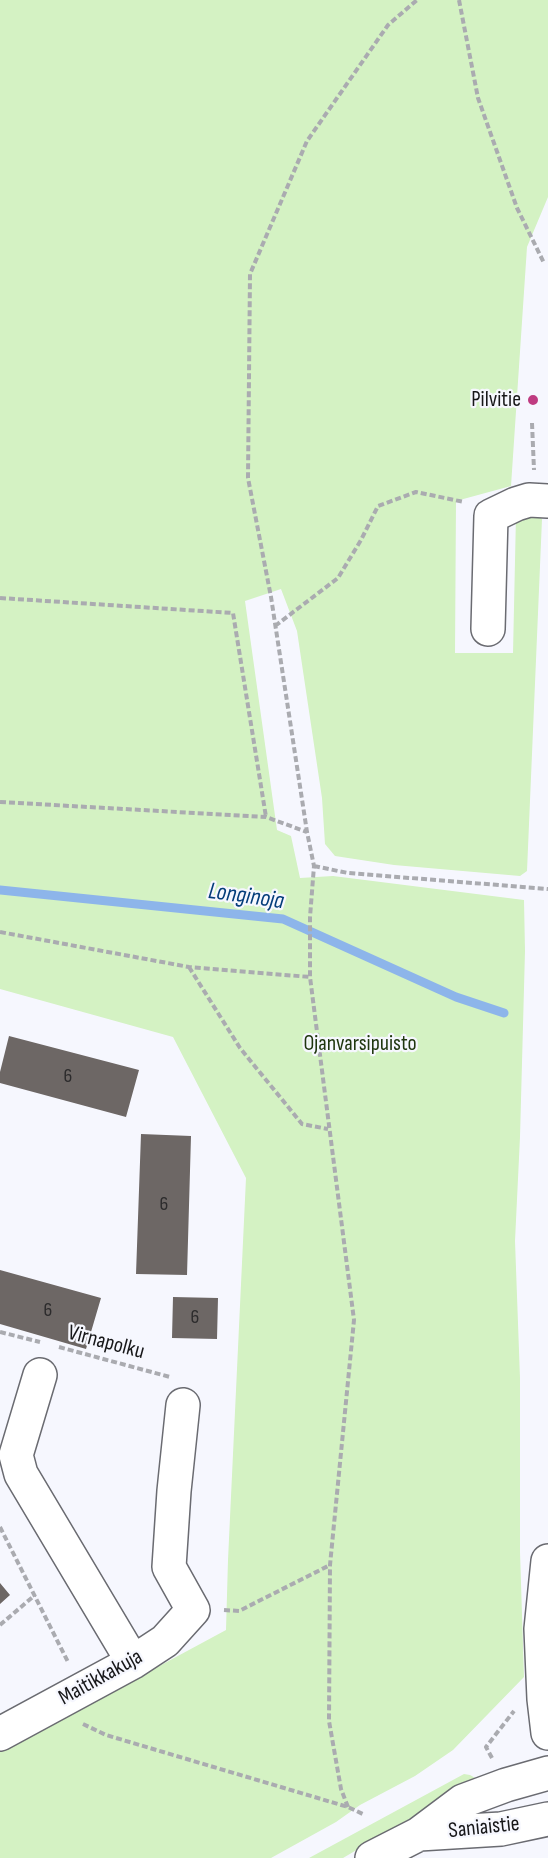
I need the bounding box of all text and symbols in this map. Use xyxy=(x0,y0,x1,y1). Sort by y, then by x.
place label: Pilvitie xyxy=(471,387,521,413)
marker: Pilvitie xyxy=(526,393,540,407)
water label: Longinoja xyxy=(206,877,286,917)
park label: Ojanvarsipuisto xyxy=(303,1031,417,1057)
house number: 6 xyxy=(64,1065,72,1089)
house number: 6 xyxy=(160,1193,168,1217)
house number: 6 xyxy=(44,1299,52,1323)
house number: 6 xyxy=(191,1306,199,1330)
street label: Virnapolku xyxy=(65,1320,147,1366)
street label: Maitikkakuja xyxy=(54,1644,148,1712)
street label: Saniaistie xyxy=(447,1811,521,1845)

